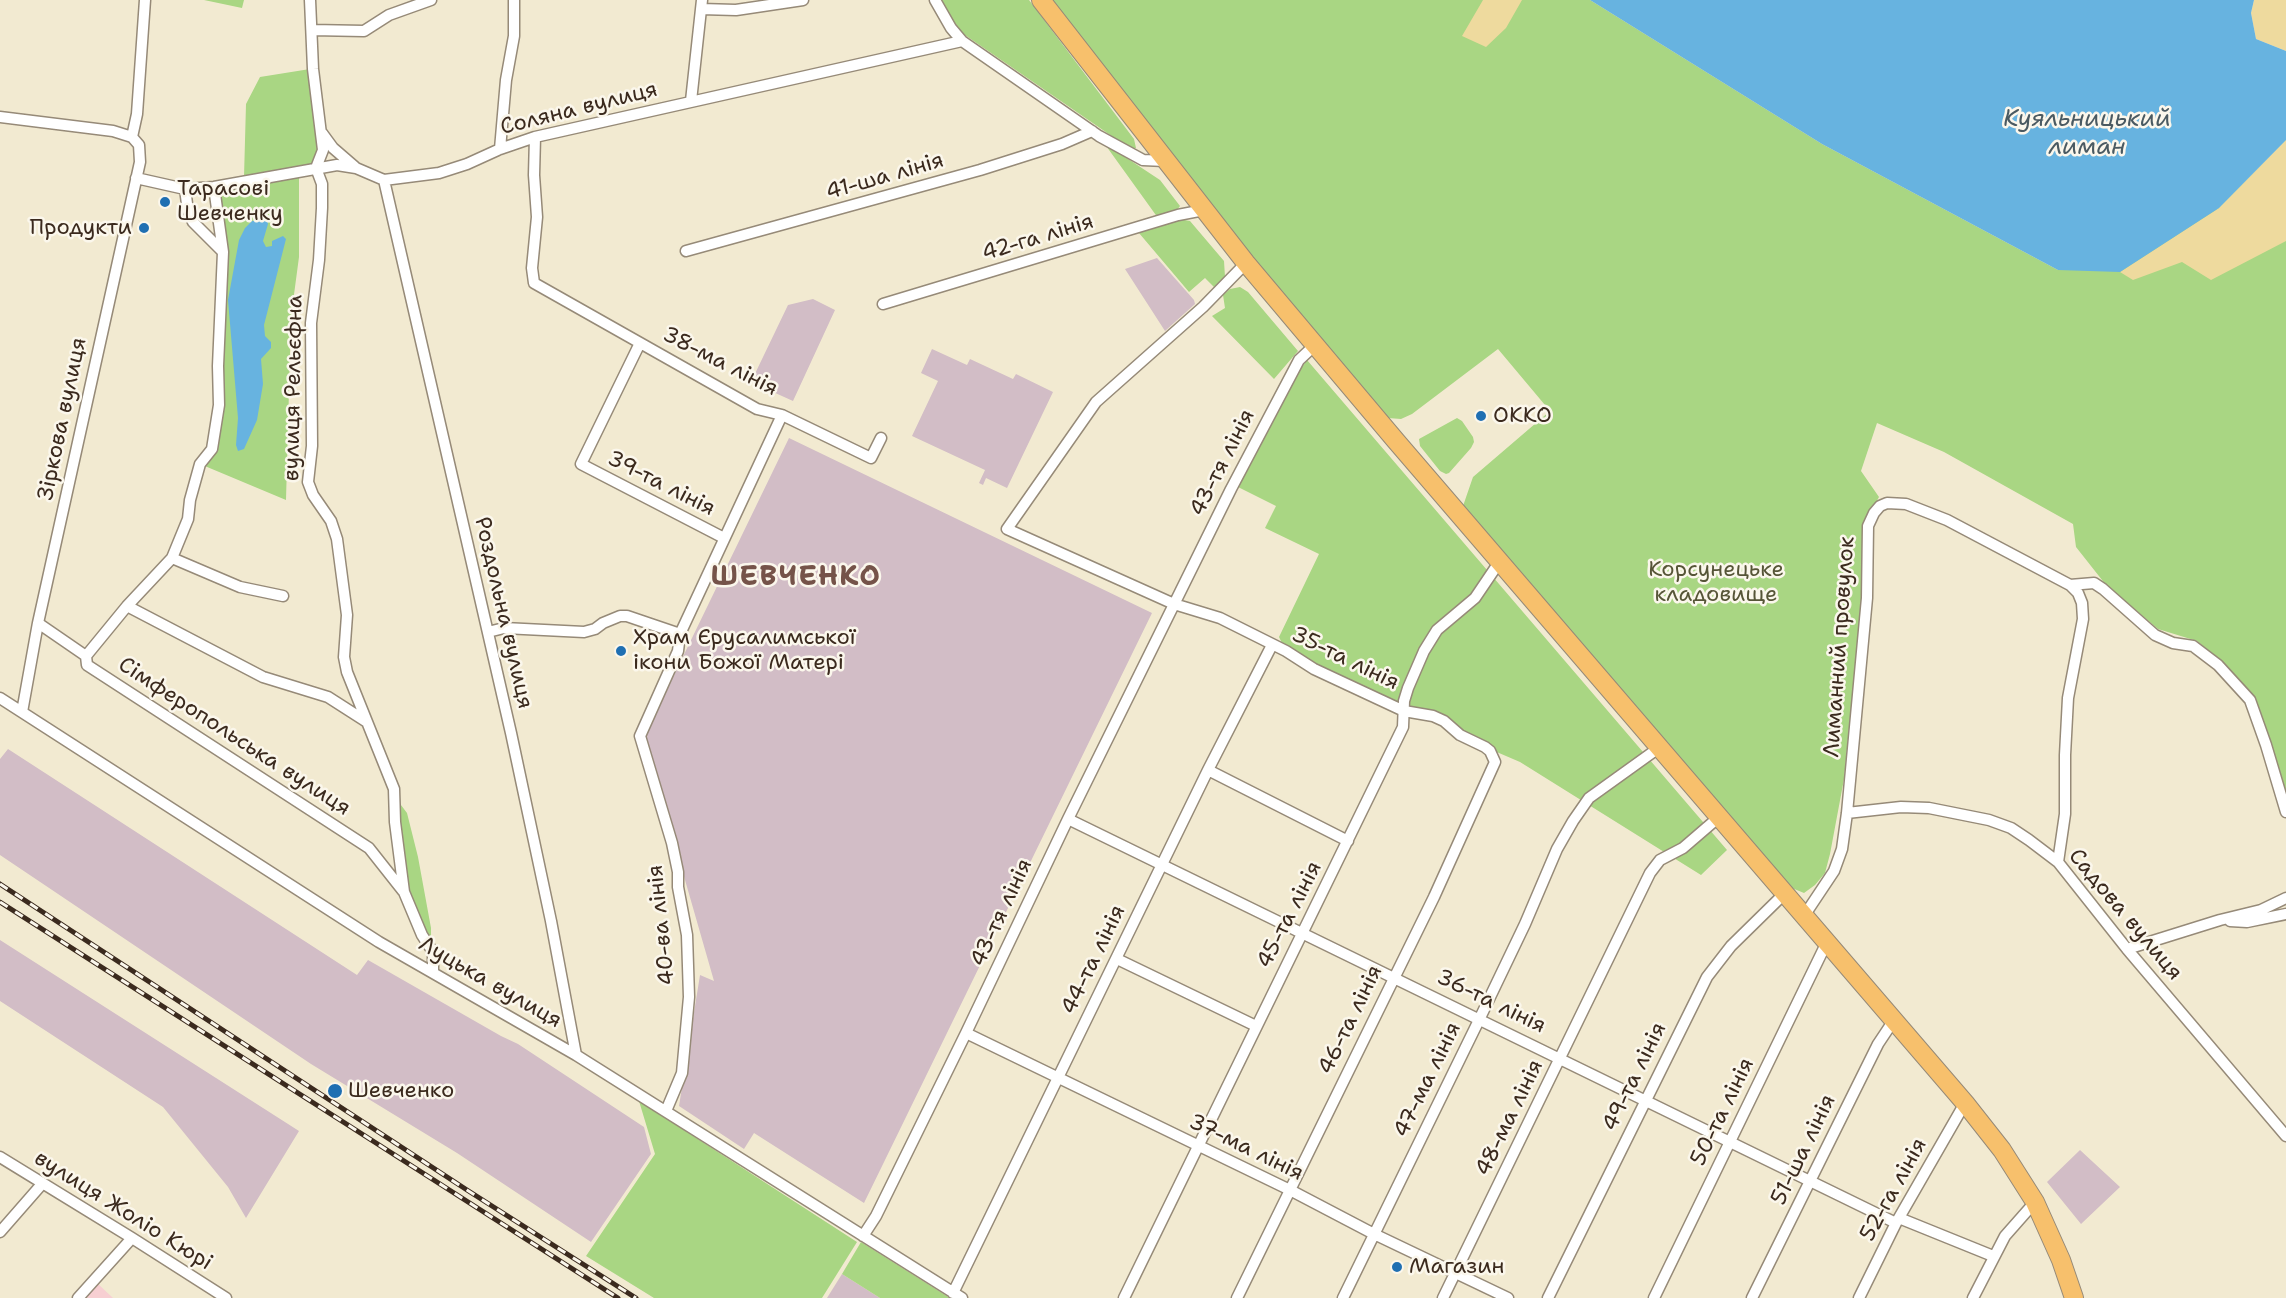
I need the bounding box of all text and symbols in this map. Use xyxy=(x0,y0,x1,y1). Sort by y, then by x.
street label: Соляна вулиця xyxy=(498,77,660,141)
water label: Куяльницький лиман xyxy=(2003,106,2171,162)
street label: 41-ша лінія xyxy=(823,148,947,206)
place label: Тарасові Шевченку xyxy=(177,176,283,228)
marker: Тарасові Шевченку xyxy=(158,195,172,209)
street label: 42-га лінія xyxy=(979,209,1097,267)
place label: Продукти xyxy=(30,215,132,241)
marker: Продукти xyxy=(137,221,151,235)
street label: вулиця Рельєфна xyxy=(279,294,309,482)
street label: 38-ма лінія xyxy=(658,322,782,402)
street label: Зіркова вулиця xyxy=(33,335,93,503)
place label: ОККО xyxy=(1493,403,1552,429)
street label: 43-тя лінія xyxy=(1185,405,1261,521)
marker: ОККО xyxy=(1474,409,1488,423)
street label: 39-та лінія xyxy=(603,446,719,522)
street label: Роздольна вулиця xyxy=(468,514,538,712)
street label: Лиманний провулок xyxy=(1819,536,1861,758)
park label: Корсунецьке кладовище xyxy=(1648,557,1784,608)
district label: ШЕВЧЕНКО xyxy=(711,561,881,595)
street label: 35-та лінія xyxy=(1287,622,1403,696)
place label: Храм Єрусалимської ікони Божої Матері xyxy=(633,625,856,676)
marker: Храм Єрусалимської ікони Божої Матері xyxy=(614,644,628,658)
street label: Сімферопольська вулиця xyxy=(113,652,355,822)
street label: Садова вулиця xyxy=(2062,844,2188,986)
street label: 43-тя лінія xyxy=(965,855,1039,971)
street label: 45-та лінія xyxy=(1252,857,1328,973)
street label: 40-ва лінія xyxy=(643,863,681,987)
street label: 44-та лінія xyxy=(1056,901,1132,1019)
street label: Луцька вулиця xyxy=(414,931,566,1035)
street label: 46-та лінія xyxy=(1313,961,1389,1079)
street label: 36-та лінія xyxy=(1432,964,1550,1040)
street label: 47-ма лінія xyxy=(1389,1018,1467,1142)
street label: 49-та лінія xyxy=(1597,1018,1673,1136)
street label: 50-та лінія xyxy=(1686,1054,1760,1170)
street label: 48-ма лінія xyxy=(1470,1055,1550,1181)
place label: Шевченко xyxy=(348,1078,454,1104)
marker: Шевченко xyxy=(326,1082,344,1100)
street label: 51-ша лінія xyxy=(1766,1090,1842,1210)
street label: 37-ма лінія xyxy=(1184,1109,1308,1187)
street label: 52-га лінія xyxy=(1855,1134,1933,1246)
street label: вулиця Жоліо Кюрі xyxy=(29,1145,217,1277)
place label: Магазин xyxy=(1409,1254,1505,1280)
marker: Магазин xyxy=(1390,1260,1404,1274)

